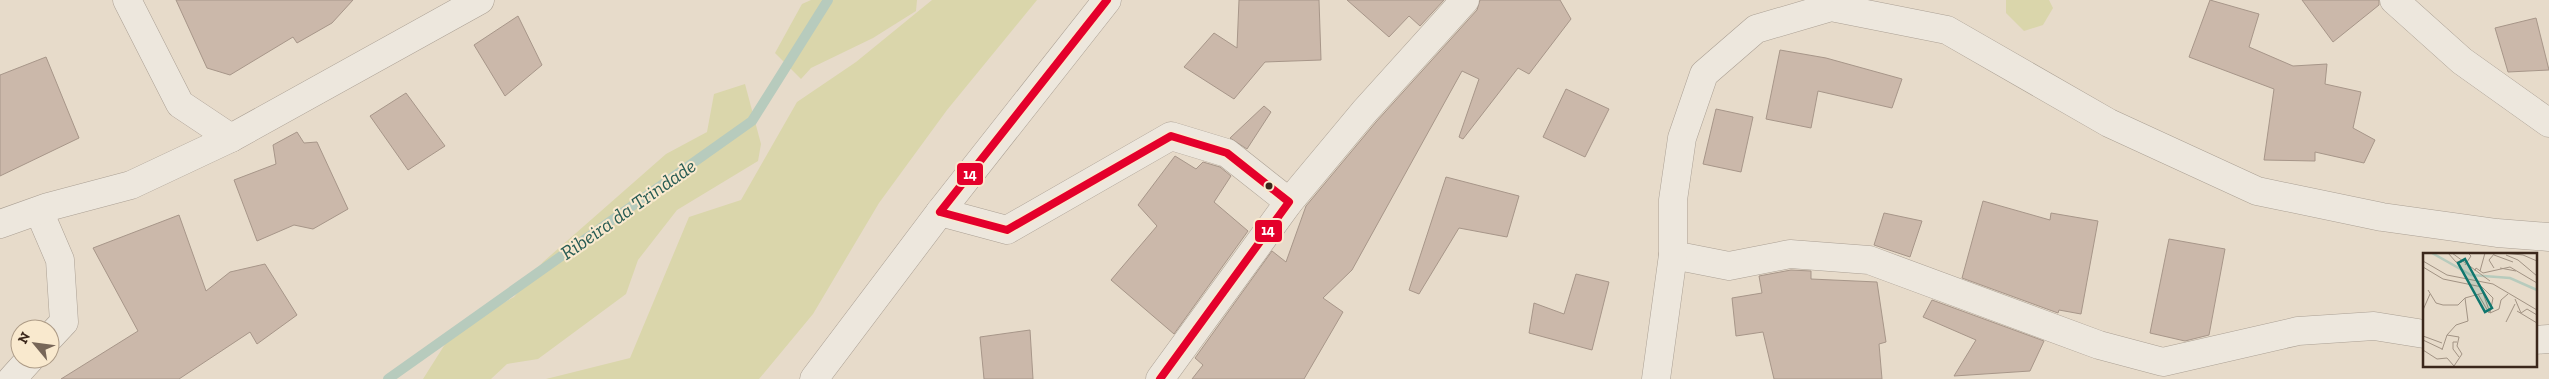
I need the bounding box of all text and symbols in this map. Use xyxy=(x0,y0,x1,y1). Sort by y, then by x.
water label: Ribeira da Trindade xyxy=(556,153,700,265)
line badge: 14 xyxy=(956,162,984,186)
text: 14 xyxy=(963,166,977,183)
unlabelled marker xyxy=(1264,181,1274,191)
line badge: 14 xyxy=(1254,219,1283,243)
text: 14 xyxy=(1261,222,1275,239)
inset map xyxy=(2423,253,2536,366)
north arrow xyxy=(10,319,60,369)
text: N xyxy=(14,329,34,347)

